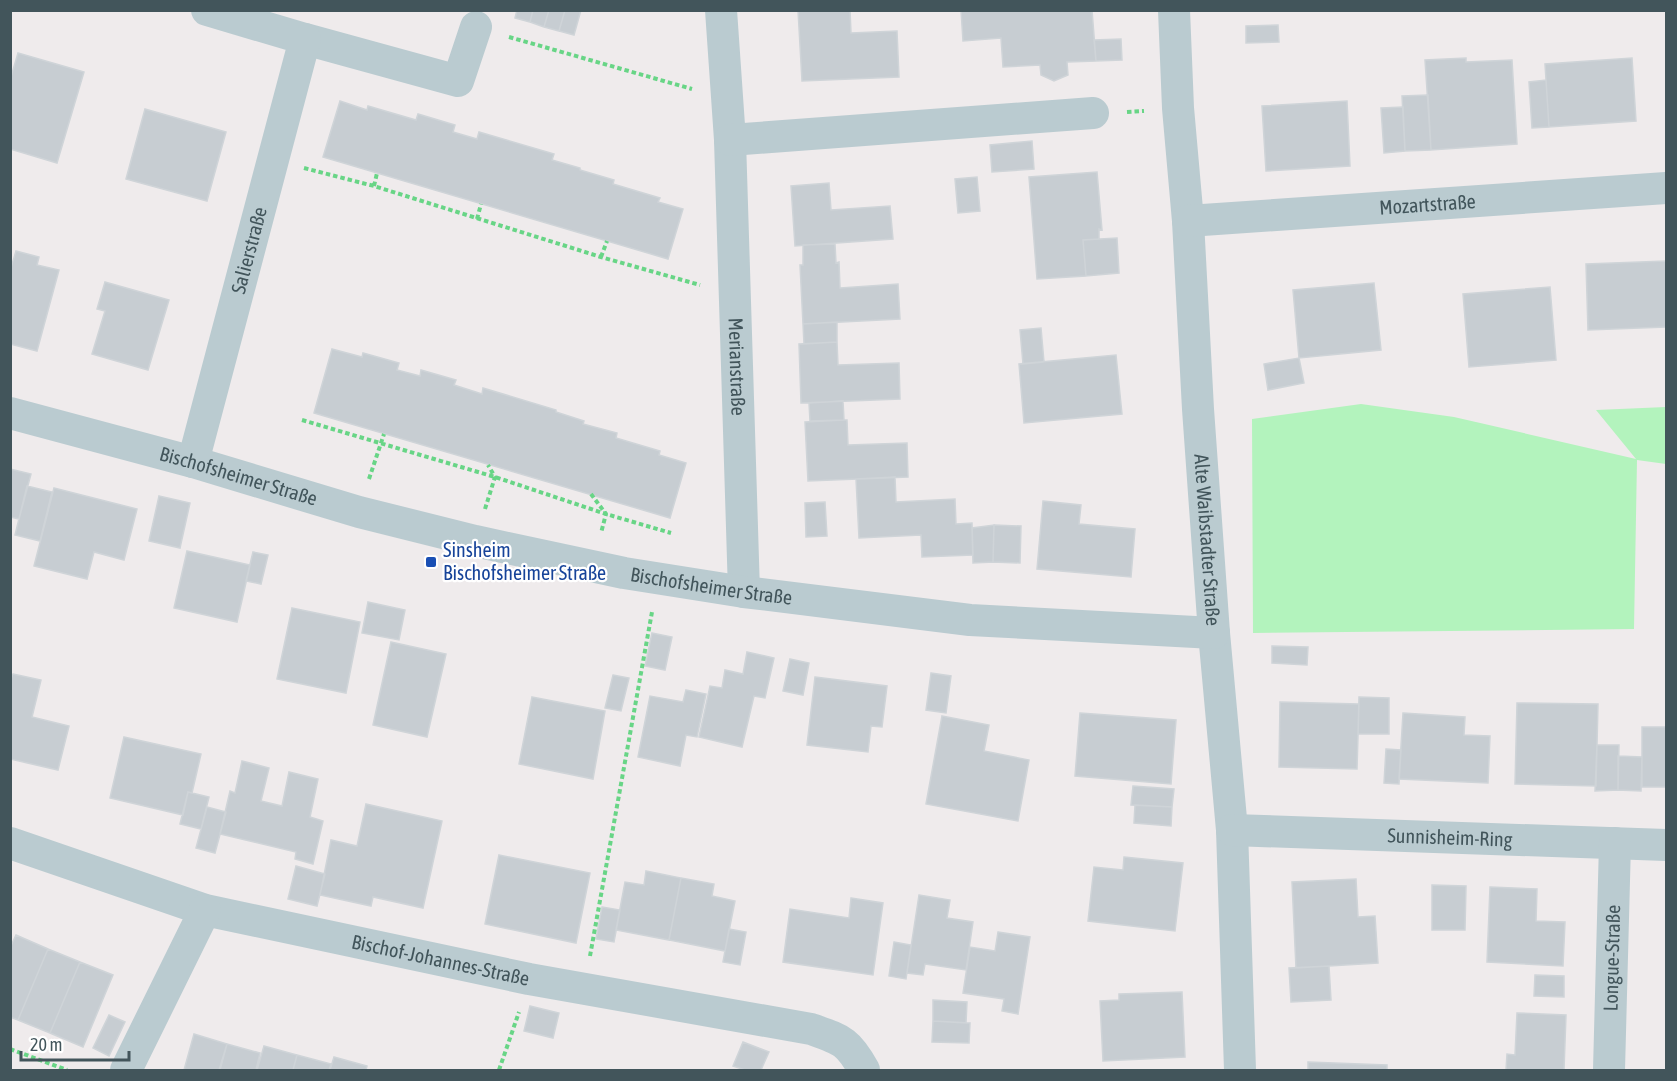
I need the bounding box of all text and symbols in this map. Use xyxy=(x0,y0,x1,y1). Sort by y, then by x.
street label: Mozartstraße xyxy=(1378,189,1476,219)
street label: Salierstraße xyxy=(226,204,271,296)
street label: Merianstraße xyxy=(725,317,751,416)
street label: Bischofsheimer Straße xyxy=(157,442,320,510)
street label: Alte Waibstadter Straße xyxy=(1190,453,1225,627)
place label: Sinsheim Bischofsheimer Straße xyxy=(443,538,606,584)
marker: Sinsheim Bischofsheimer Straße xyxy=(424,555,438,569)
street label: Bischofsheimer Straße xyxy=(629,562,793,609)
street label: Sunnisheim-Ring xyxy=(1387,823,1513,851)
street label: Longue-Straße xyxy=(1599,904,1624,1012)
street label: Bischof-Johannes-Straße xyxy=(350,930,532,990)
scale bar xyxy=(21,1024,129,1062)
text: 20 m xyxy=(30,1034,62,1055)

